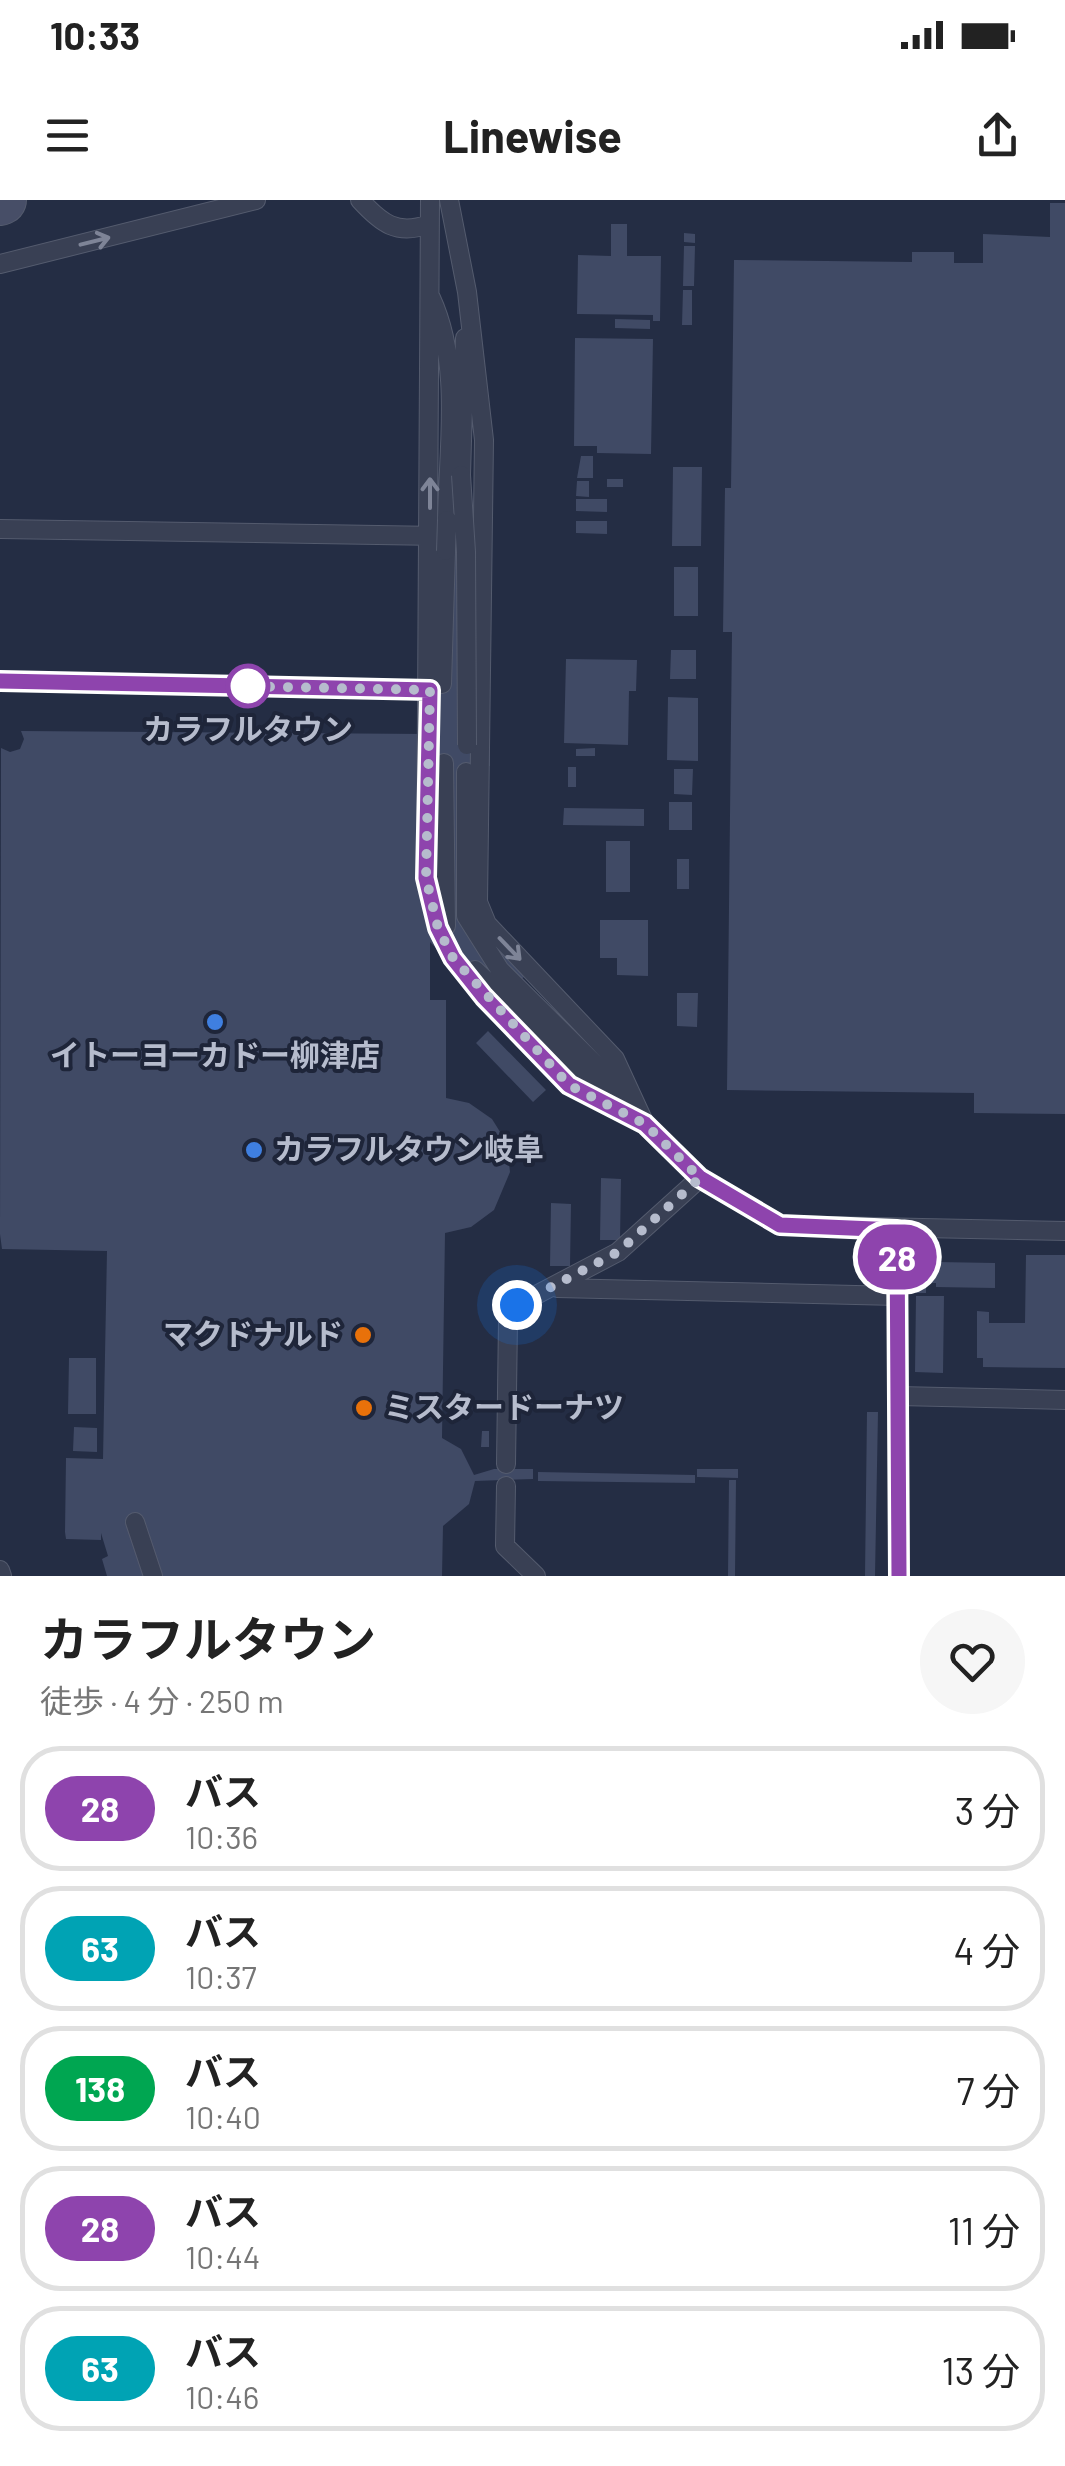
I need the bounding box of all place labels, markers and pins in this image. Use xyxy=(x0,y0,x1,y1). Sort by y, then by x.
marker: カラフルタウン xyxy=(227,665,269,707)
place label: カラフルタウン xyxy=(143,710,353,746)
marker: イトーヨーカドー柳津店 xyxy=(204,1011,226,1033)
place label: イトーヨーカドー柳津店 xyxy=(50,1036,380,1072)
place label: カラフルタウン岐阜 xyxy=(274,1130,544,1166)
marker: カラフルタウン岐阜 xyxy=(243,1139,265,1161)
place label: マクドナルド xyxy=(163,1315,343,1351)
marker: マクドナルド xyxy=(352,1324,374,1346)
place label: ミスタードーナツ xyxy=(384,1388,624,1424)
marker: ミスタードーナツ xyxy=(353,1397,375,1419)

